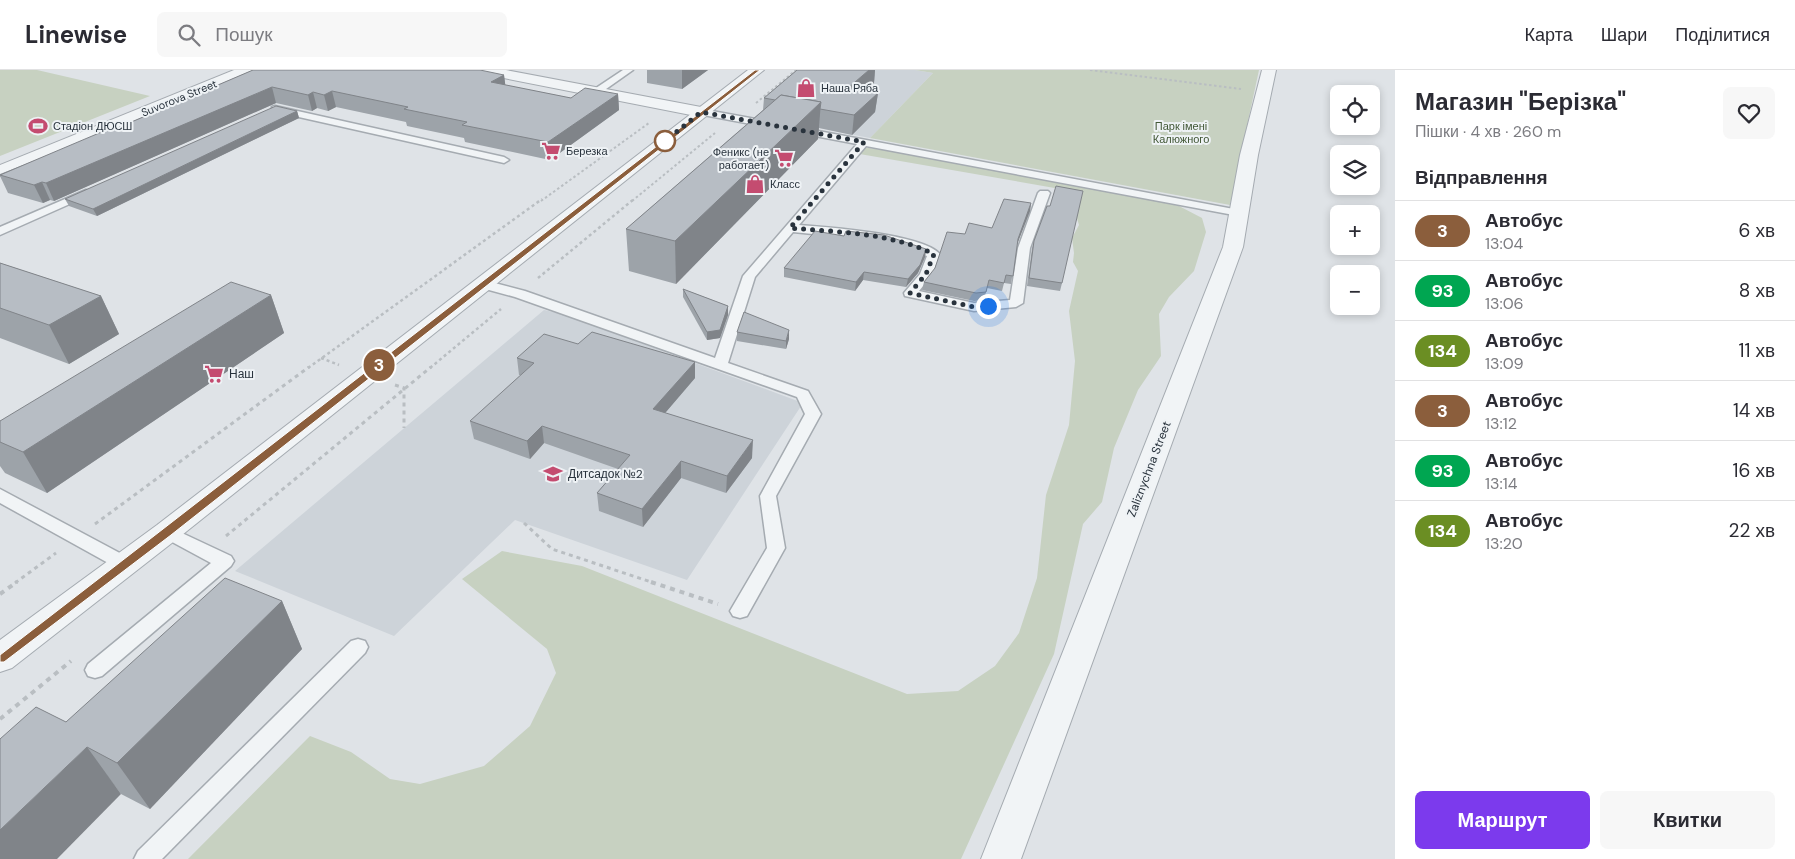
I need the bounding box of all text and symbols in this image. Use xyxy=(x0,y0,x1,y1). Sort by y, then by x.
search box xyxy=(157,12,507,57)
text: Linewise xyxy=(25,19,127,50)
icon: search xyxy=(175,21,203,49)
text: Пошук xyxy=(215,22,273,47)
text: Карта xyxy=(1525,23,1573,47)
text: Шари xyxy=(1601,23,1647,47)
text: Поділитися xyxy=(1675,23,1770,47)
street label: Suvorova Street xyxy=(139,76,219,120)
shop icon: Наша Ряба xyxy=(795,77,817,99)
place label: Наша Ряба xyxy=(821,81,879,95)
map controls xyxy=(1330,85,1380,315)
button: locate xyxy=(1330,85,1380,135)
text: Магазин "Берізка" xyxy=(1415,86,1626,117)
button: heart xyxy=(1723,87,1775,139)
sports icon: Стадіон ДЮСШ xyxy=(27,115,49,137)
place label: Стадіон ДЮСШ xyxy=(53,119,132,133)
park label: Парк імені Калюжного xyxy=(1153,119,1209,146)
text: Пішки · 4 хв · 260 m xyxy=(1415,121,1561,142)
unlabelled marker xyxy=(654,130,676,152)
supermarket icon: Березка xyxy=(540,140,562,162)
place label: Березка xyxy=(566,144,608,158)
place label: Феникс (не работает) xyxy=(713,145,769,172)
button: layers xyxy=(1330,145,1380,195)
supermarket icon: Феникс (не работает) xyxy=(773,147,795,169)
text: Відправлення xyxy=(1415,165,1548,190)
shop icon: Класс xyxy=(744,173,766,195)
place label: Класс xyxy=(770,177,800,191)
button: + xyxy=(1330,205,1380,255)
text: Автобус xyxy=(1485,208,1563,233)
text: 6 хв xyxy=(1738,218,1775,243)
text: 3 xyxy=(1437,219,1448,243)
text: 13:04 xyxy=(1485,233,1523,254)
button: − xyxy=(1330,265,1380,315)
text: Автобус xyxy=(1485,268,1563,293)
text: 8 хв xyxy=(1739,278,1775,303)
text: 93 xyxy=(1431,279,1454,303)
text: 13:06 xyxy=(1485,293,1524,314)
your location xyxy=(976,294,1001,319)
text: Автобус xyxy=(1485,328,1563,353)
text: 11 хв xyxy=(1738,338,1775,363)
text: 134 xyxy=(1428,339,1457,363)
line badge: 3 xyxy=(363,349,395,381)
text: 3 xyxy=(374,353,384,377)
text: 13:09 xyxy=(1485,353,1524,374)
supermarket icon: Наш xyxy=(203,363,225,385)
place label: Наш xyxy=(229,366,254,382)
text: Автобус xyxy=(1485,388,1563,413)
text: 14 хв xyxy=(1733,398,1775,423)
text: 3 xyxy=(1437,399,1448,423)
text: 13:12 xyxy=(1485,413,1517,434)
street label: Zaliznychna Street xyxy=(1123,419,1175,519)
text: Автобус xyxy=(1485,448,1563,473)
text: 16 хв xyxy=(1732,458,1775,483)
text: 93 xyxy=(1431,459,1454,483)
school or university icon: Дитсадок №2 xyxy=(542,463,564,485)
place label: Дитсадок №2 xyxy=(568,466,643,482)
text: 13:14 xyxy=(1485,473,1517,494)
text: Автобус xyxy=(1485,508,1563,533)
text: 22 хв xyxy=(1728,518,1775,543)
text: 134 xyxy=(1428,519,1457,543)
text: 13:20 xyxy=(1485,533,1523,554)
button: Маршрут xyxy=(1415,791,1590,849)
button: Квитки xyxy=(1600,791,1775,849)

